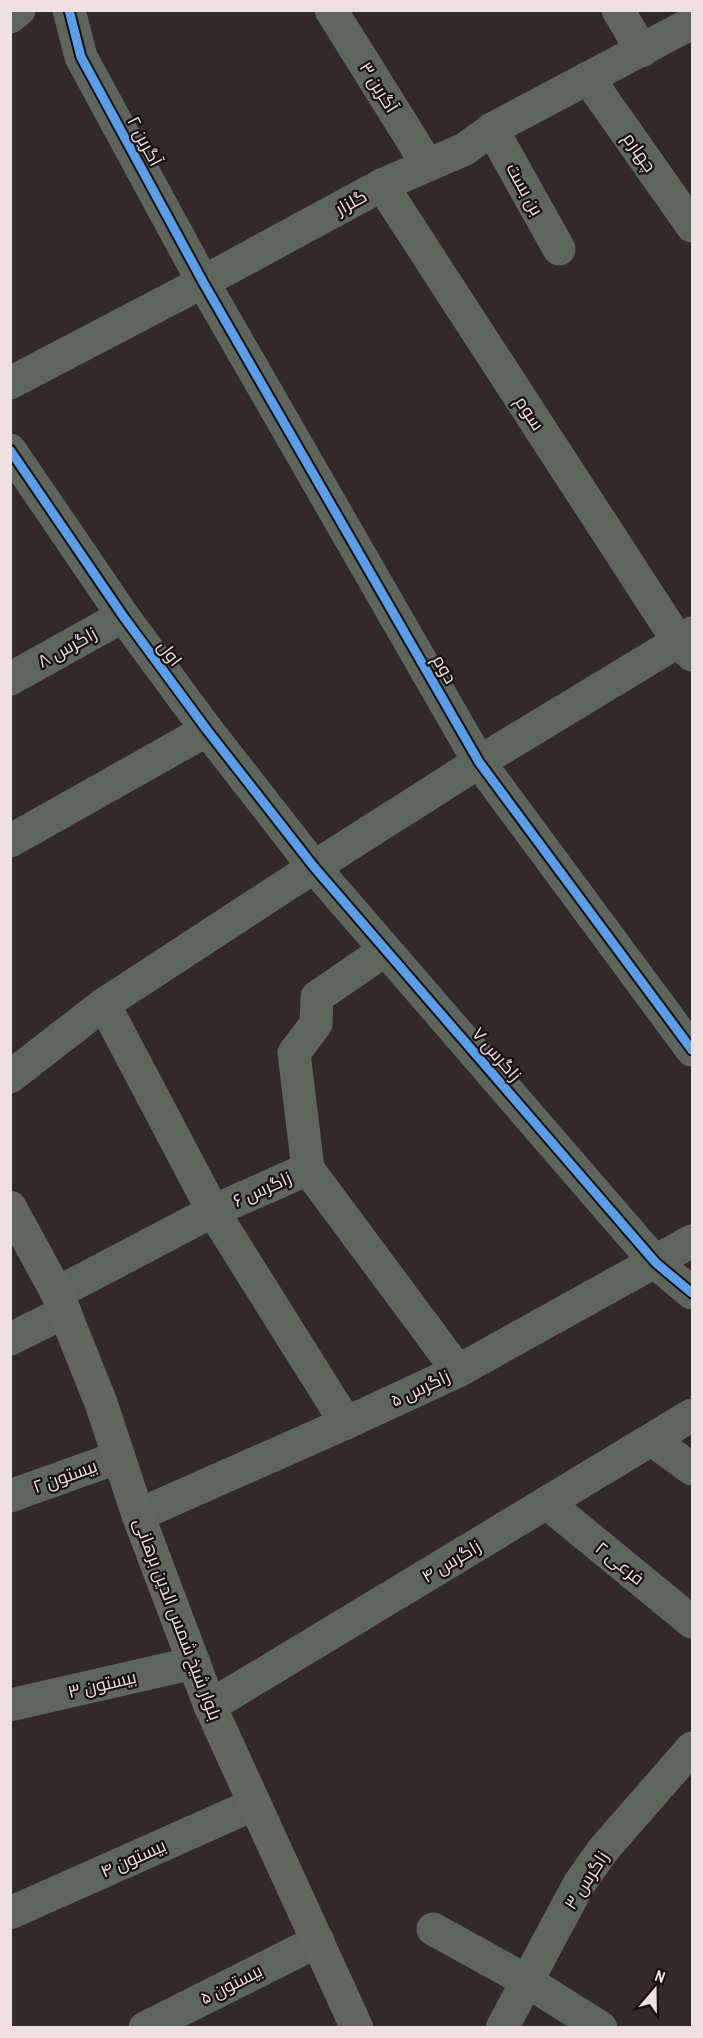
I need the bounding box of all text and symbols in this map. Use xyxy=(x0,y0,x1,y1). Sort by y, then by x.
street label: آگرین ۳ xyxy=(354,57,405,118)
street label: آگرین ۲ xyxy=(121,112,169,171)
street label: چهارم xyxy=(617,127,663,177)
street label: بن بست xyxy=(500,158,550,220)
street label: گلزار xyxy=(330,183,371,221)
street label: سوم xyxy=(510,391,550,435)
street label: زاگرس ۸ xyxy=(33,620,101,674)
street label: اول xyxy=(152,635,188,671)
street label: دوم xyxy=(427,650,463,688)
street label: زاگرس ۷ xyxy=(466,1022,528,1086)
street label: زاگرس ۶ xyxy=(229,1165,295,1213)
street label: زاگرس ۵ xyxy=(386,1363,454,1413)
street label: بیستون ۲ xyxy=(29,1453,101,1499)
street label: بلوار شیخ شمس الدین برهانی xyxy=(128,1514,228,1724)
street label: ۴ زاگرس xyxy=(417,1534,485,1588)
street label: فرعی ۲ xyxy=(590,1536,650,1590)
street label: بیستون ۳ xyxy=(65,1664,139,1704)
street label: بیستون ۴ xyxy=(96,1832,170,1884)
street label: زاگرس ۳ xyxy=(558,1846,614,1914)
street label: بیستون ۵ xyxy=(195,1958,267,2010)
north arrow xyxy=(625,1960,685,2020)
text: N xyxy=(652,1964,668,1988)

